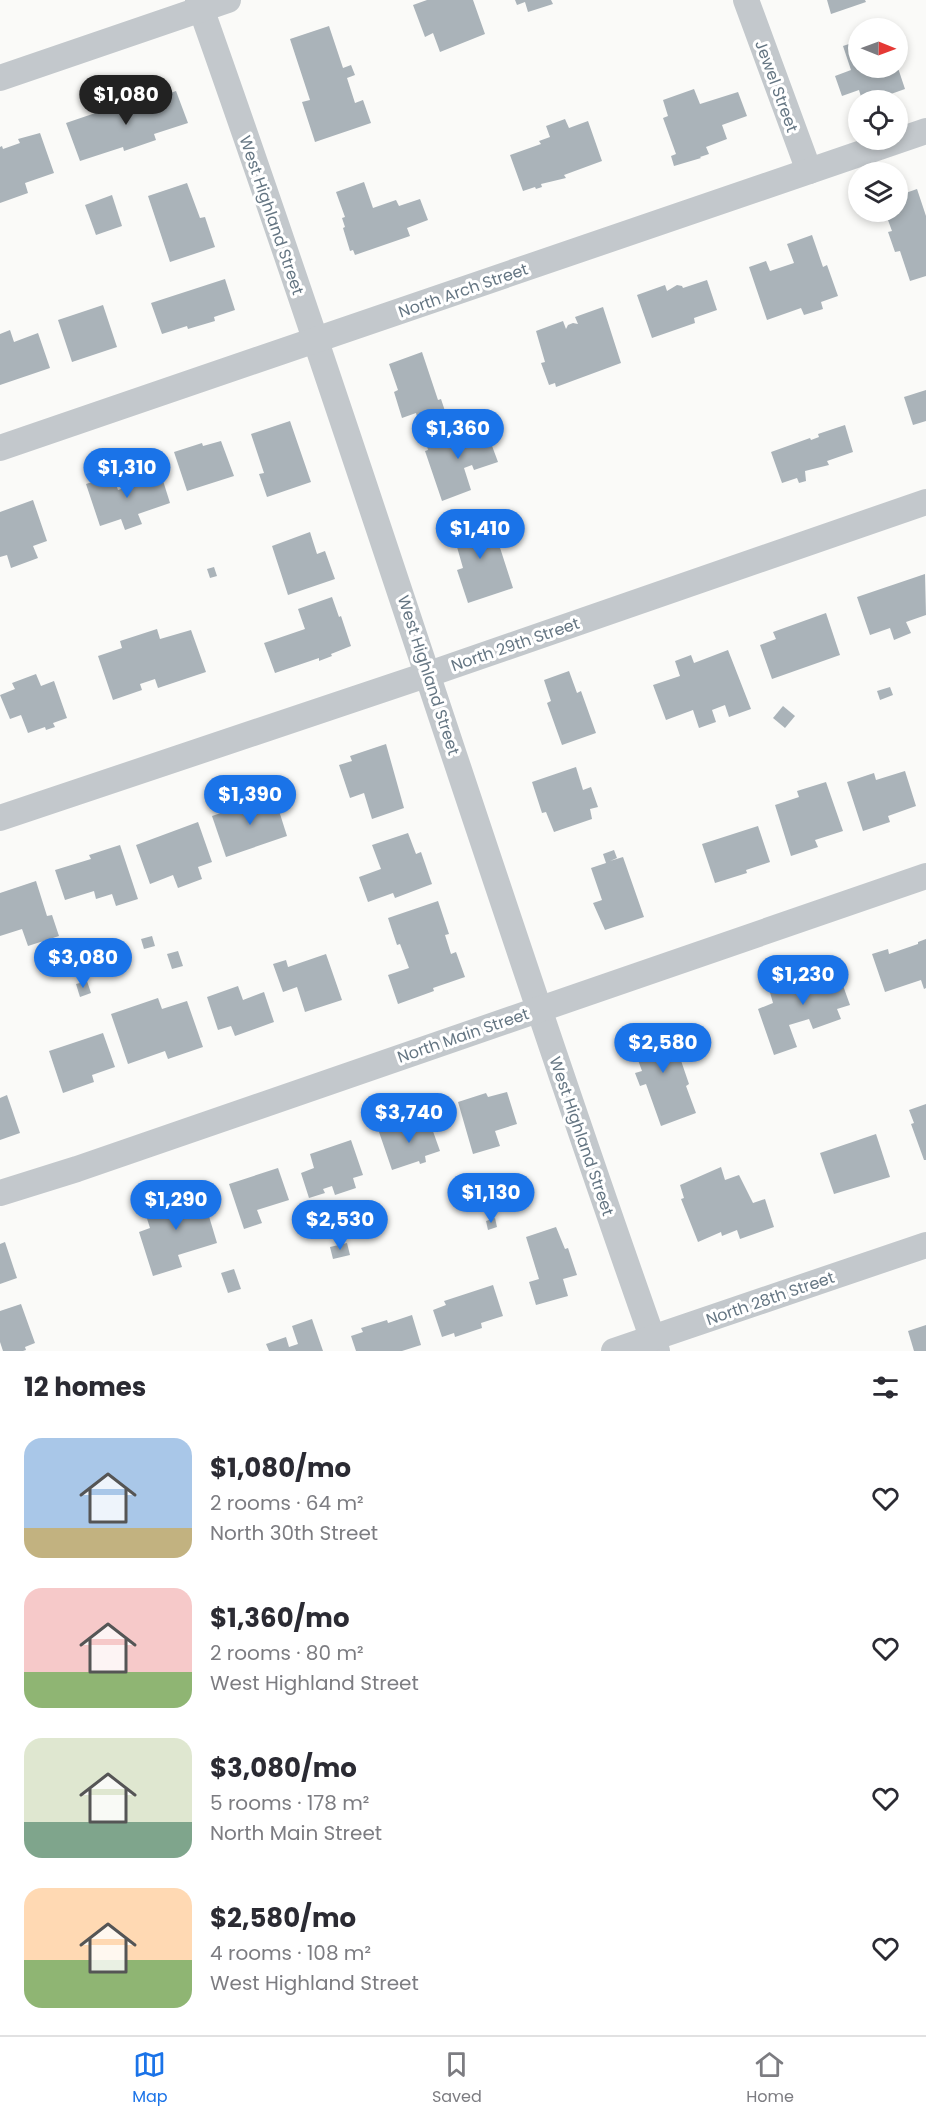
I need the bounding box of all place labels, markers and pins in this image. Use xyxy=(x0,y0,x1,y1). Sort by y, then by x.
pin: $1,080 xyxy=(77,75,175,126)
pin: $1,360 xyxy=(409,409,507,460)
pin: $1,310 xyxy=(78,448,176,499)
pin: $1,410 xyxy=(431,509,529,560)
pin: $1,390 xyxy=(201,775,299,826)
pin: $3,080 xyxy=(34,938,132,989)
pin: $1,230 xyxy=(754,955,852,1006)
pin: $2,580 xyxy=(614,1023,712,1074)
pin: $3,740 xyxy=(360,1093,458,1144)
pin: $1,130 xyxy=(442,1173,540,1224)
pin: $1,290 xyxy=(127,1180,225,1231)
pin: $2,530 xyxy=(291,1200,389,1251)

